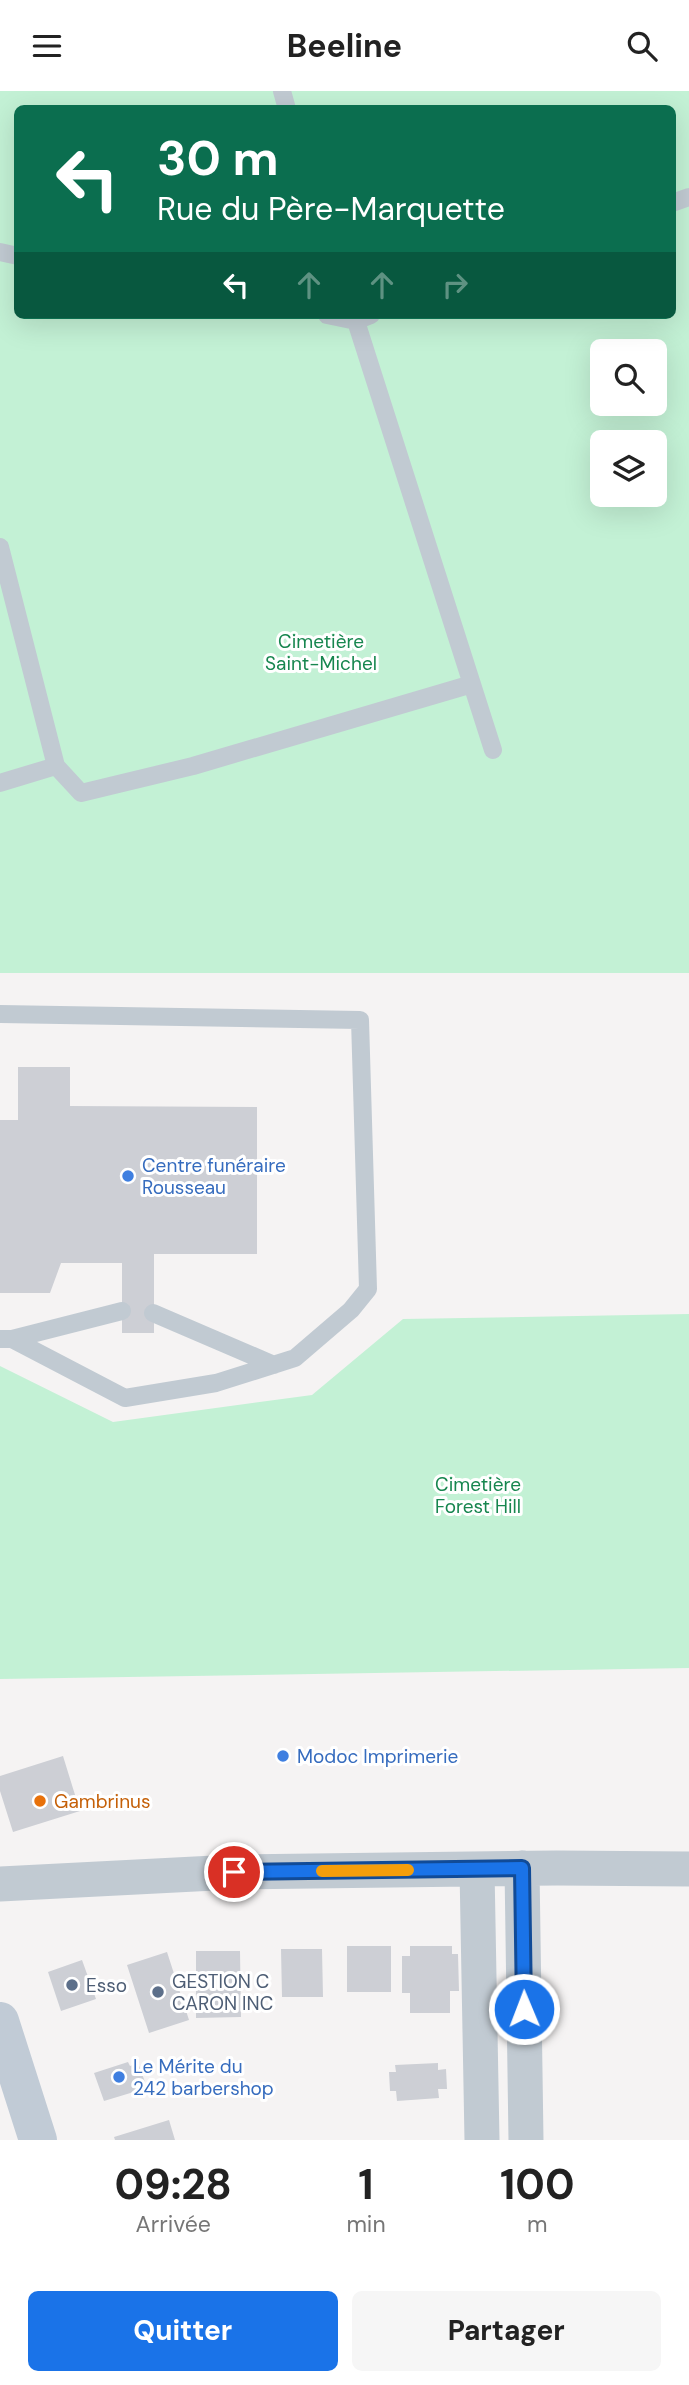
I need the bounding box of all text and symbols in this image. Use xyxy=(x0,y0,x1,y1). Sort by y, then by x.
text: Beeline xyxy=(287,25,402,67)
icon: menu xyxy=(28,27,66,65)
icon: search xyxy=(623,27,661,65)
text: 30 m xyxy=(157,126,279,190)
icon: left xyxy=(42,133,133,224)
text: Rue du Père-Marquette xyxy=(157,188,505,230)
icon: left xyxy=(217,266,255,304)
icon: ahead xyxy=(290,266,328,304)
icon: ahead xyxy=(363,266,401,304)
icon: right xyxy=(436,266,474,304)
map controls xyxy=(590,339,667,507)
button: search xyxy=(590,339,667,416)
button: layers xyxy=(590,430,667,507)
park label: Cimetière Saint-Michel xyxy=(265,629,377,676)
place label: Centre funéraire Rousseau xyxy=(142,1153,286,1200)
marker: Centre funéraire Rousseau xyxy=(120,1168,136,1184)
park label: Cimetière Forest Hill xyxy=(435,1472,521,1519)
place label: Modoc Imprimerie xyxy=(297,1744,458,1769)
marker: Modoc Imprimerie xyxy=(275,1748,291,1764)
place label: Gambrinus xyxy=(54,1789,150,1814)
marker: Gambrinus xyxy=(32,1793,48,1809)
pin xyxy=(204,1842,264,1902)
icon: arrive xyxy=(215,1853,253,1891)
place label: GESTION C CARON INC xyxy=(172,1969,273,2016)
position arrow xyxy=(487,1972,561,2046)
place label: Esso xyxy=(86,1973,127,1998)
marker: Esso xyxy=(64,1977,80,1993)
marker: GESTION C CARON INC xyxy=(150,1984,166,2000)
place label: Le Mérite du 242 barbershop xyxy=(133,2054,274,2101)
marker: Le Mérite du 242 barbershop xyxy=(111,2069,127,2085)
text: 09:28 xyxy=(114,2157,232,2212)
text: 1 xyxy=(358,2157,374,2212)
text: 100 xyxy=(500,2157,575,2212)
text: Arrivée xyxy=(135,2209,211,2239)
text: min xyxy=(346,2209,386,2239)
text: m xyxy=(527,2209,548,2239)
button: Quitter xyxy=(28,2291,338,2371)
button: Partager xyxy=(352,2291,661,2371)

